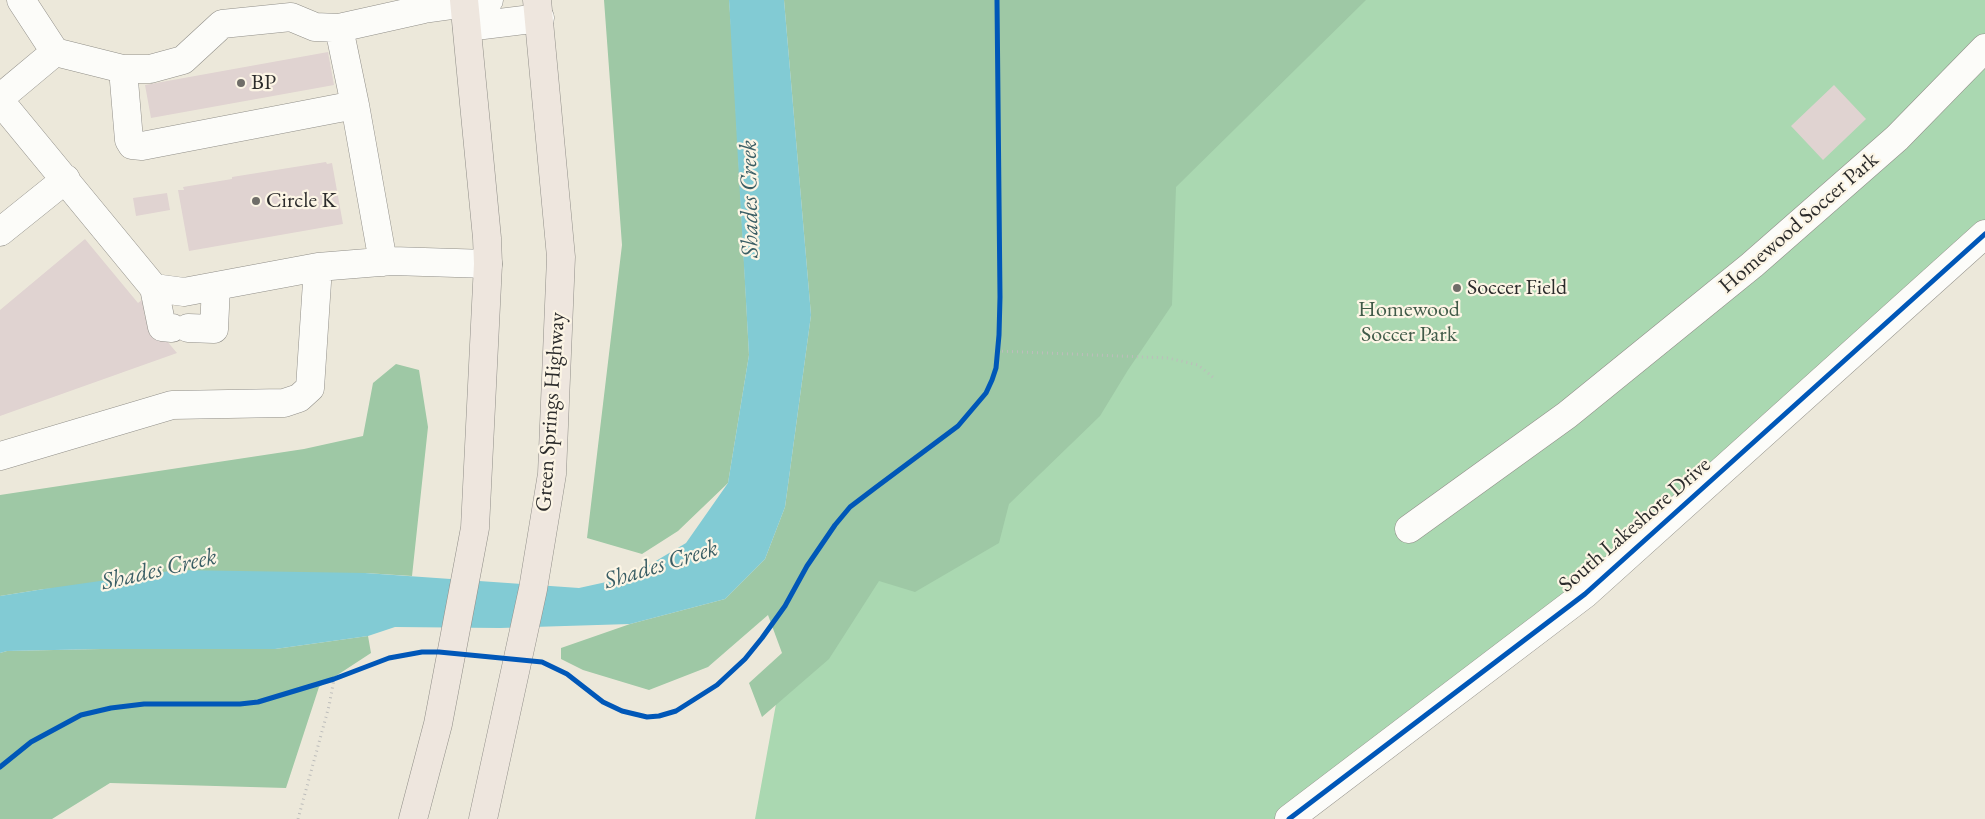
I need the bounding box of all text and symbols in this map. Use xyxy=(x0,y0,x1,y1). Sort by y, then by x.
place label: BP xyxy=(251,70,276,96)
marker: BP xyxy=(235,77,247,89)
water label: Shades Creek xyxy=(735,140,765,258)
street label: Homewood Soccer Park xyxy=(1714,147,1884,299)
place label: Circle K xyxy=(266,188,337,214)
marker: Circle K xyxy=(250,195,262,207)
place label: Soccer Field xyxy=(1467,275,1567,301)
marker: Soccer Field xyxy=(1451,282,1463,294)
park label: Homewood Soccer Park xyxy=(1358,297,1460,348)
street label: Green Springs Highway xyxy=(531,311,571,513)
street label: South Lakeshore Drive xyxy=(1554,452,1716,598)
water label: Shades Creek xyxy=(601,534,721,596)
water label: Shades Creek xyxy=(98,543,220,597)

